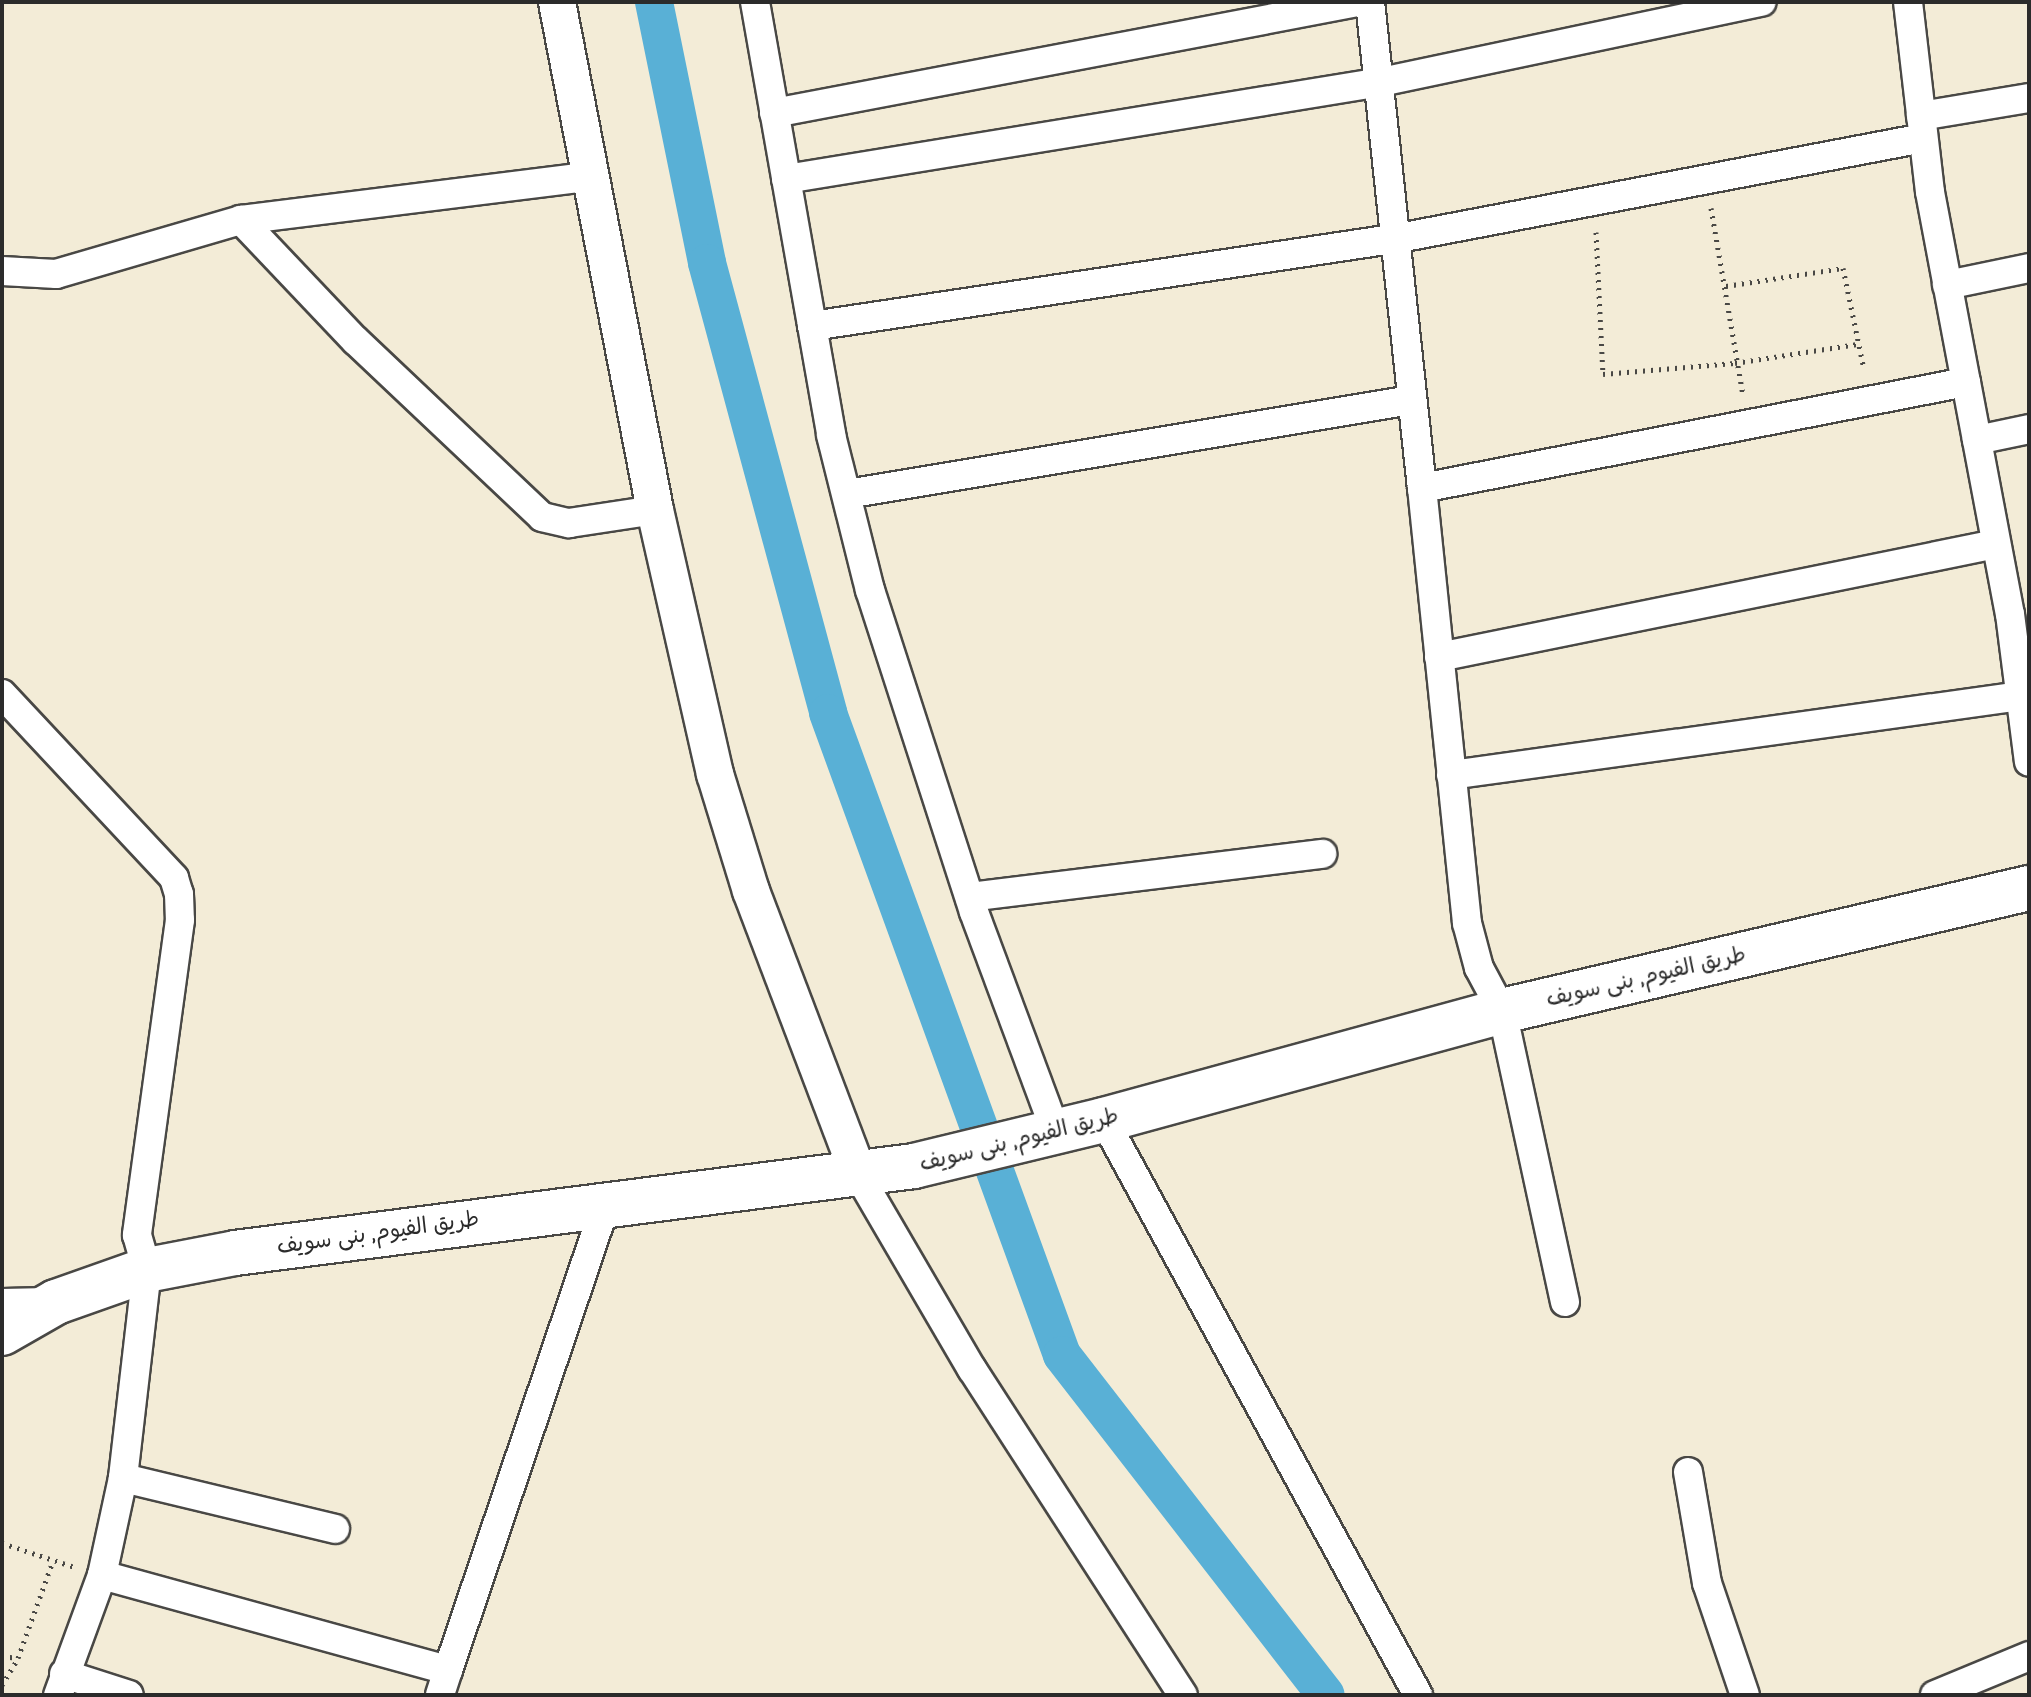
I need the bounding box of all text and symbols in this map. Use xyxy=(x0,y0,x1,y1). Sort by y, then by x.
street label: طريق الفيوم, بنى سويف xyxy=(1544,941,1748,1013)
street label: طريق الفيوم, بنى سويف xyxy=(917,1103,1121,1177)
street label: طريق الفيوم, بنى سويف xyxy=(275,1206,481,1260)

